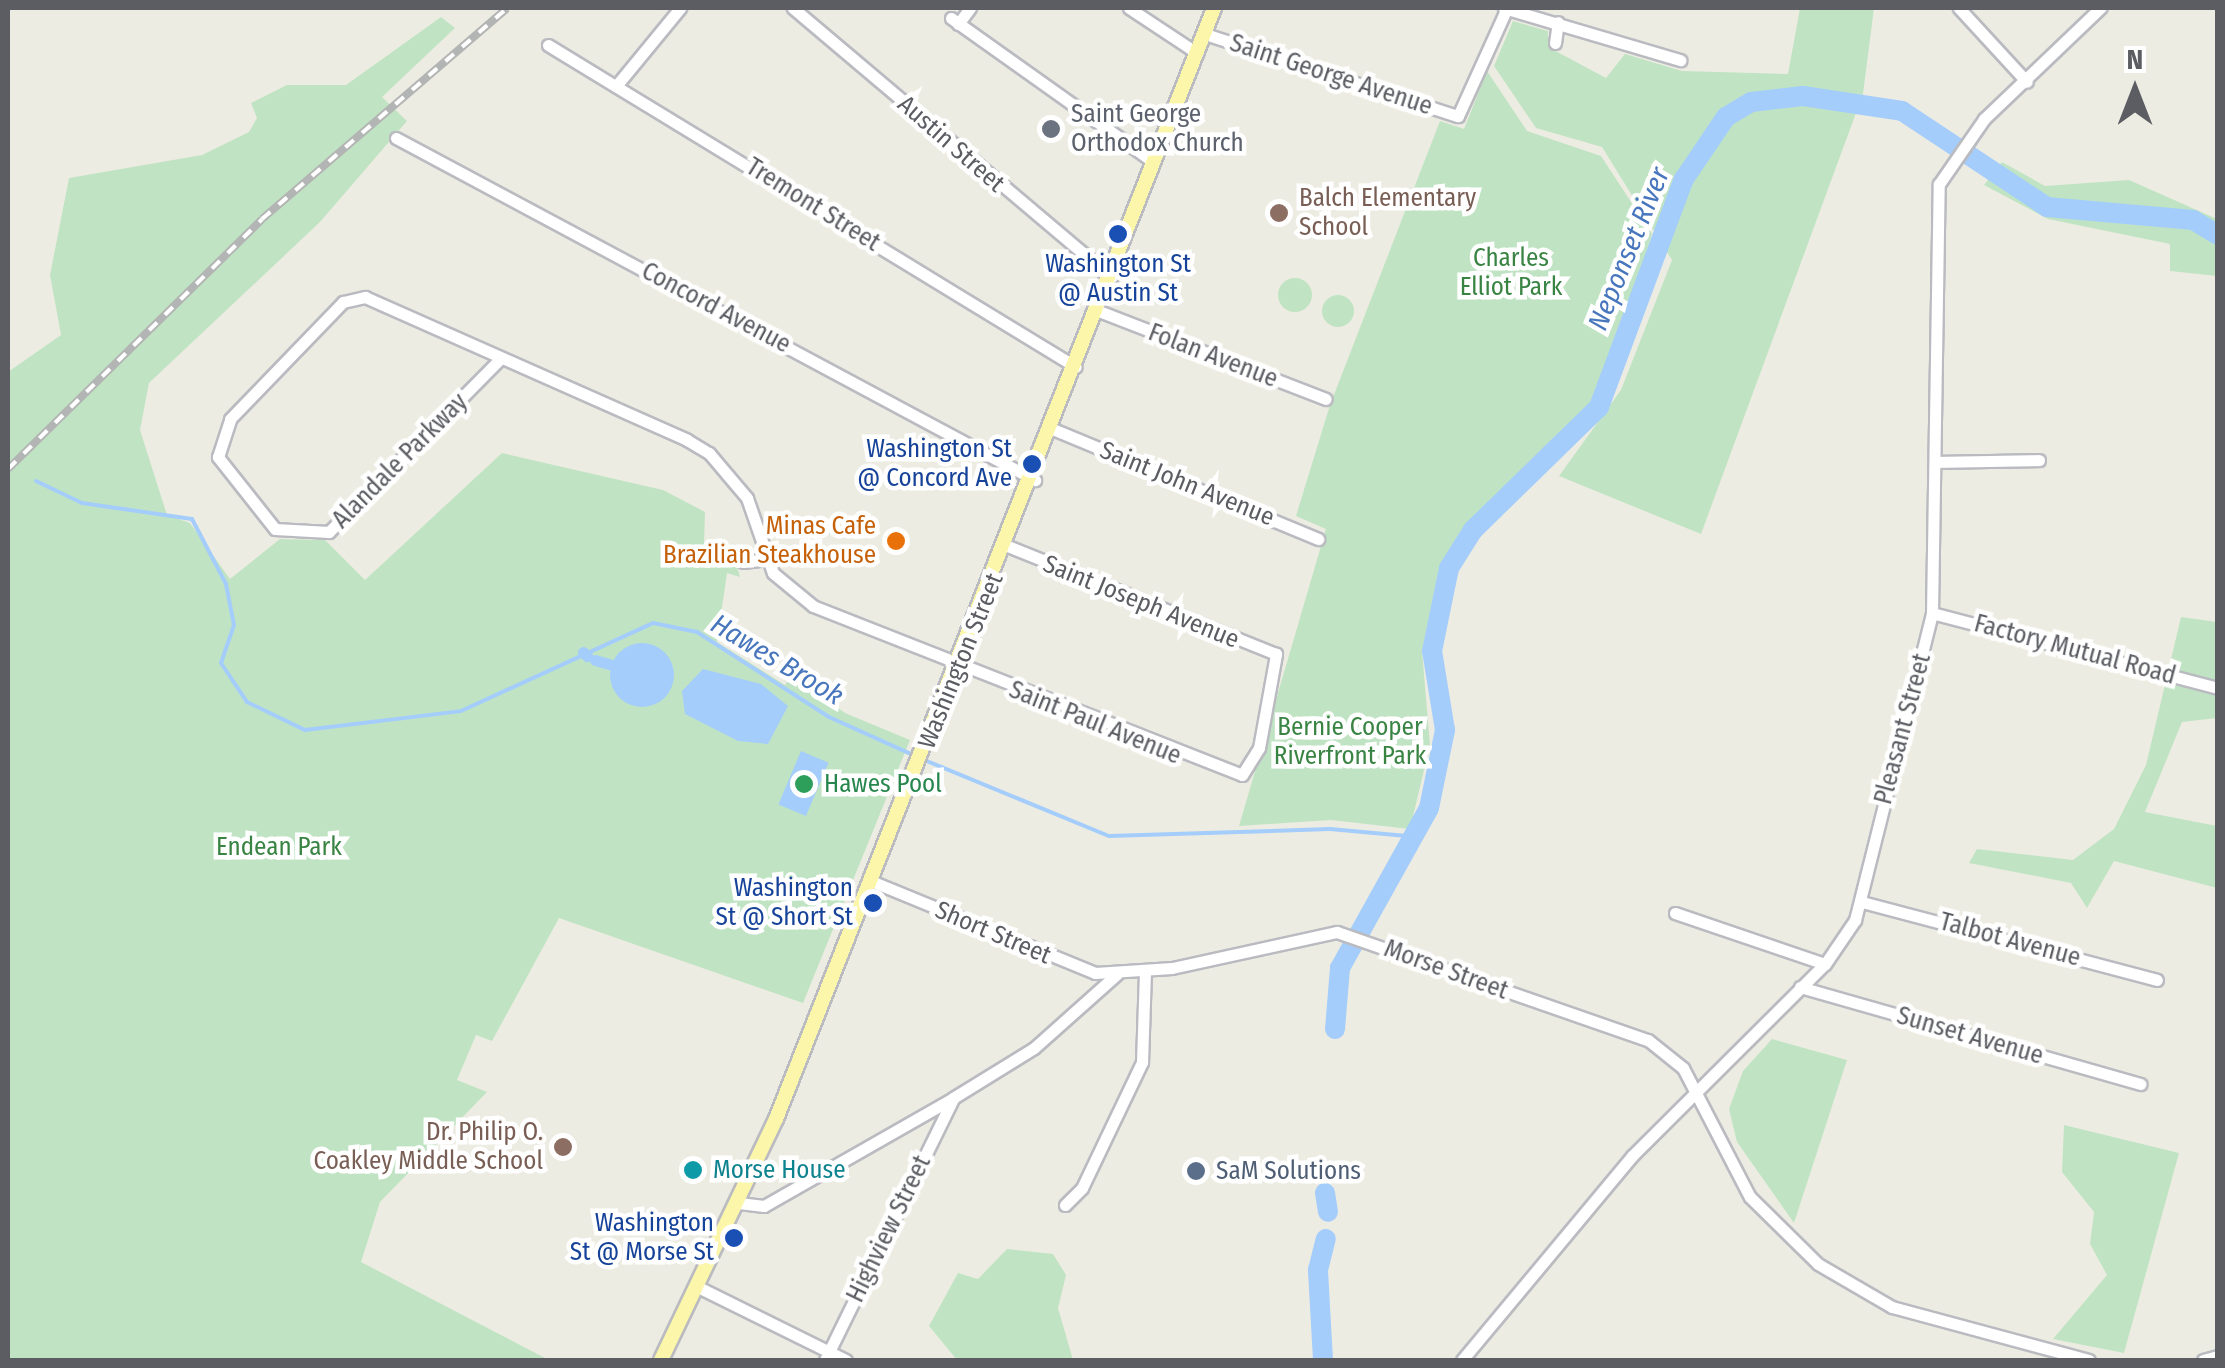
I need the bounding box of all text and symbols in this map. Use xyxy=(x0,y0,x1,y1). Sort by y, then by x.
street label: Saint George Avenue xyxy=(1226,28,1436,122)
north arrow xyxy=(2085,40,2185,140)
text: N xyxy=(2127,43,2143,76)
street label: Austin Street xyxy=(891,89,1011,199)
place label: Saint George Orthodox Church xyxy=(1071,100,1244,159)
marker: Saint George Orthodox Church xyxy=(1040,118,1062,140)
street label: Tremont Street xyxy=(740,152,886,258)
water label: Neponset River xyxy=(1581,163,1677,335)
place label: Balch Elementary School xyxy=(1299,184,1476,243)
marker: Balch Elementary School xyxy=(1268,202,1290,224)
marker: Washington St @ Austin St xyxy=(1107,223,1129,245)
park label: Charles Elliot Park xyxy=(1460,244,1562,303)
place label: Washington St @ Austin St xyxy=(1045,250,1191,309)
street label: Concord Avenue xyxy=(636,256,796,360)
street label: Folan Avenue xyxy=(1144,318,1282,394)
street label: Alandale Parkway xyxy=(326,387,474,535)
place label: Washington St @ Concord Ave xyxy=(857,435,1012,494)
street label: Saint John Avenue xyxy=(1095,435,1279,533)
marker: Washington St @ Concord Ave xyxy=(1021,453,1043,475)
place label: Minas Cafe Brazilian Steakhouse xyxy=(663,512,876,571)
marker: Minas Cafe Brazilian Steakhouse xyxy=(885,530,907,552)
street label: Saint Joseph Avenue xyxy=(1039,549,1243,655)
street label: Washington Street xyxy=(912,569,1010,753)
water label: Hawes Brook xyxy=(705,607,849,713)
street label: Factory Mutual Road xyxy=(1971,609,2179,691)
street label: Pleasant Street xyxy=(1868,650,1938,808)
street label: Saint Paul Avenue xyxy=(1005,675,1185,771)
park label: Bernie Cooper Riverfront Park xyxy=(1274,713,1426,772)
place label: Hawes Pool xyxy=(824,769,942,799)
marker: Hawes Pool xyxy=(793,773,815,795)
park label: Endean Park xyxy=(216,832,342,862)
place label: Washington St @ Short St xyxy=(716,874,853,933)
marker: Washington St @ Short St xyxy=(862,892,884,914)
street label: Short Street xyxy=(931,895,1055,971)
street label: Talbot Avenue xyxy=(1936,907,2084,973)
street label: Morse Street xyxy=(1380,934,1512,1006)
street label: Sunset Avenue xyxy=(1893,1001,2047,1071)
place label: Dr. Philip O. Coakley Middle School xyxy=(313,1118,543,1177)
marker: Dr. Philip O. Coakley Middle School xyxy=(552,1136,574,1158)
street label: Highview Street xyxy=(841,1151,937,1307)
place label: Morse House xyxy=(713,1155,846,1185)
place label: SaM Solutions xyxy=(1216,1156,1361,1186)
marker: Morse House xyxy=(682,1159,704,1181)
marker: SaM Solutions xyxy=(1185,1160,1207,1182)
place label: Washington St @ Morse St xyxy=(570,1209,714,1268)
marker: Washington St @ Morse St xyxy=(723,1227,745,1249)

